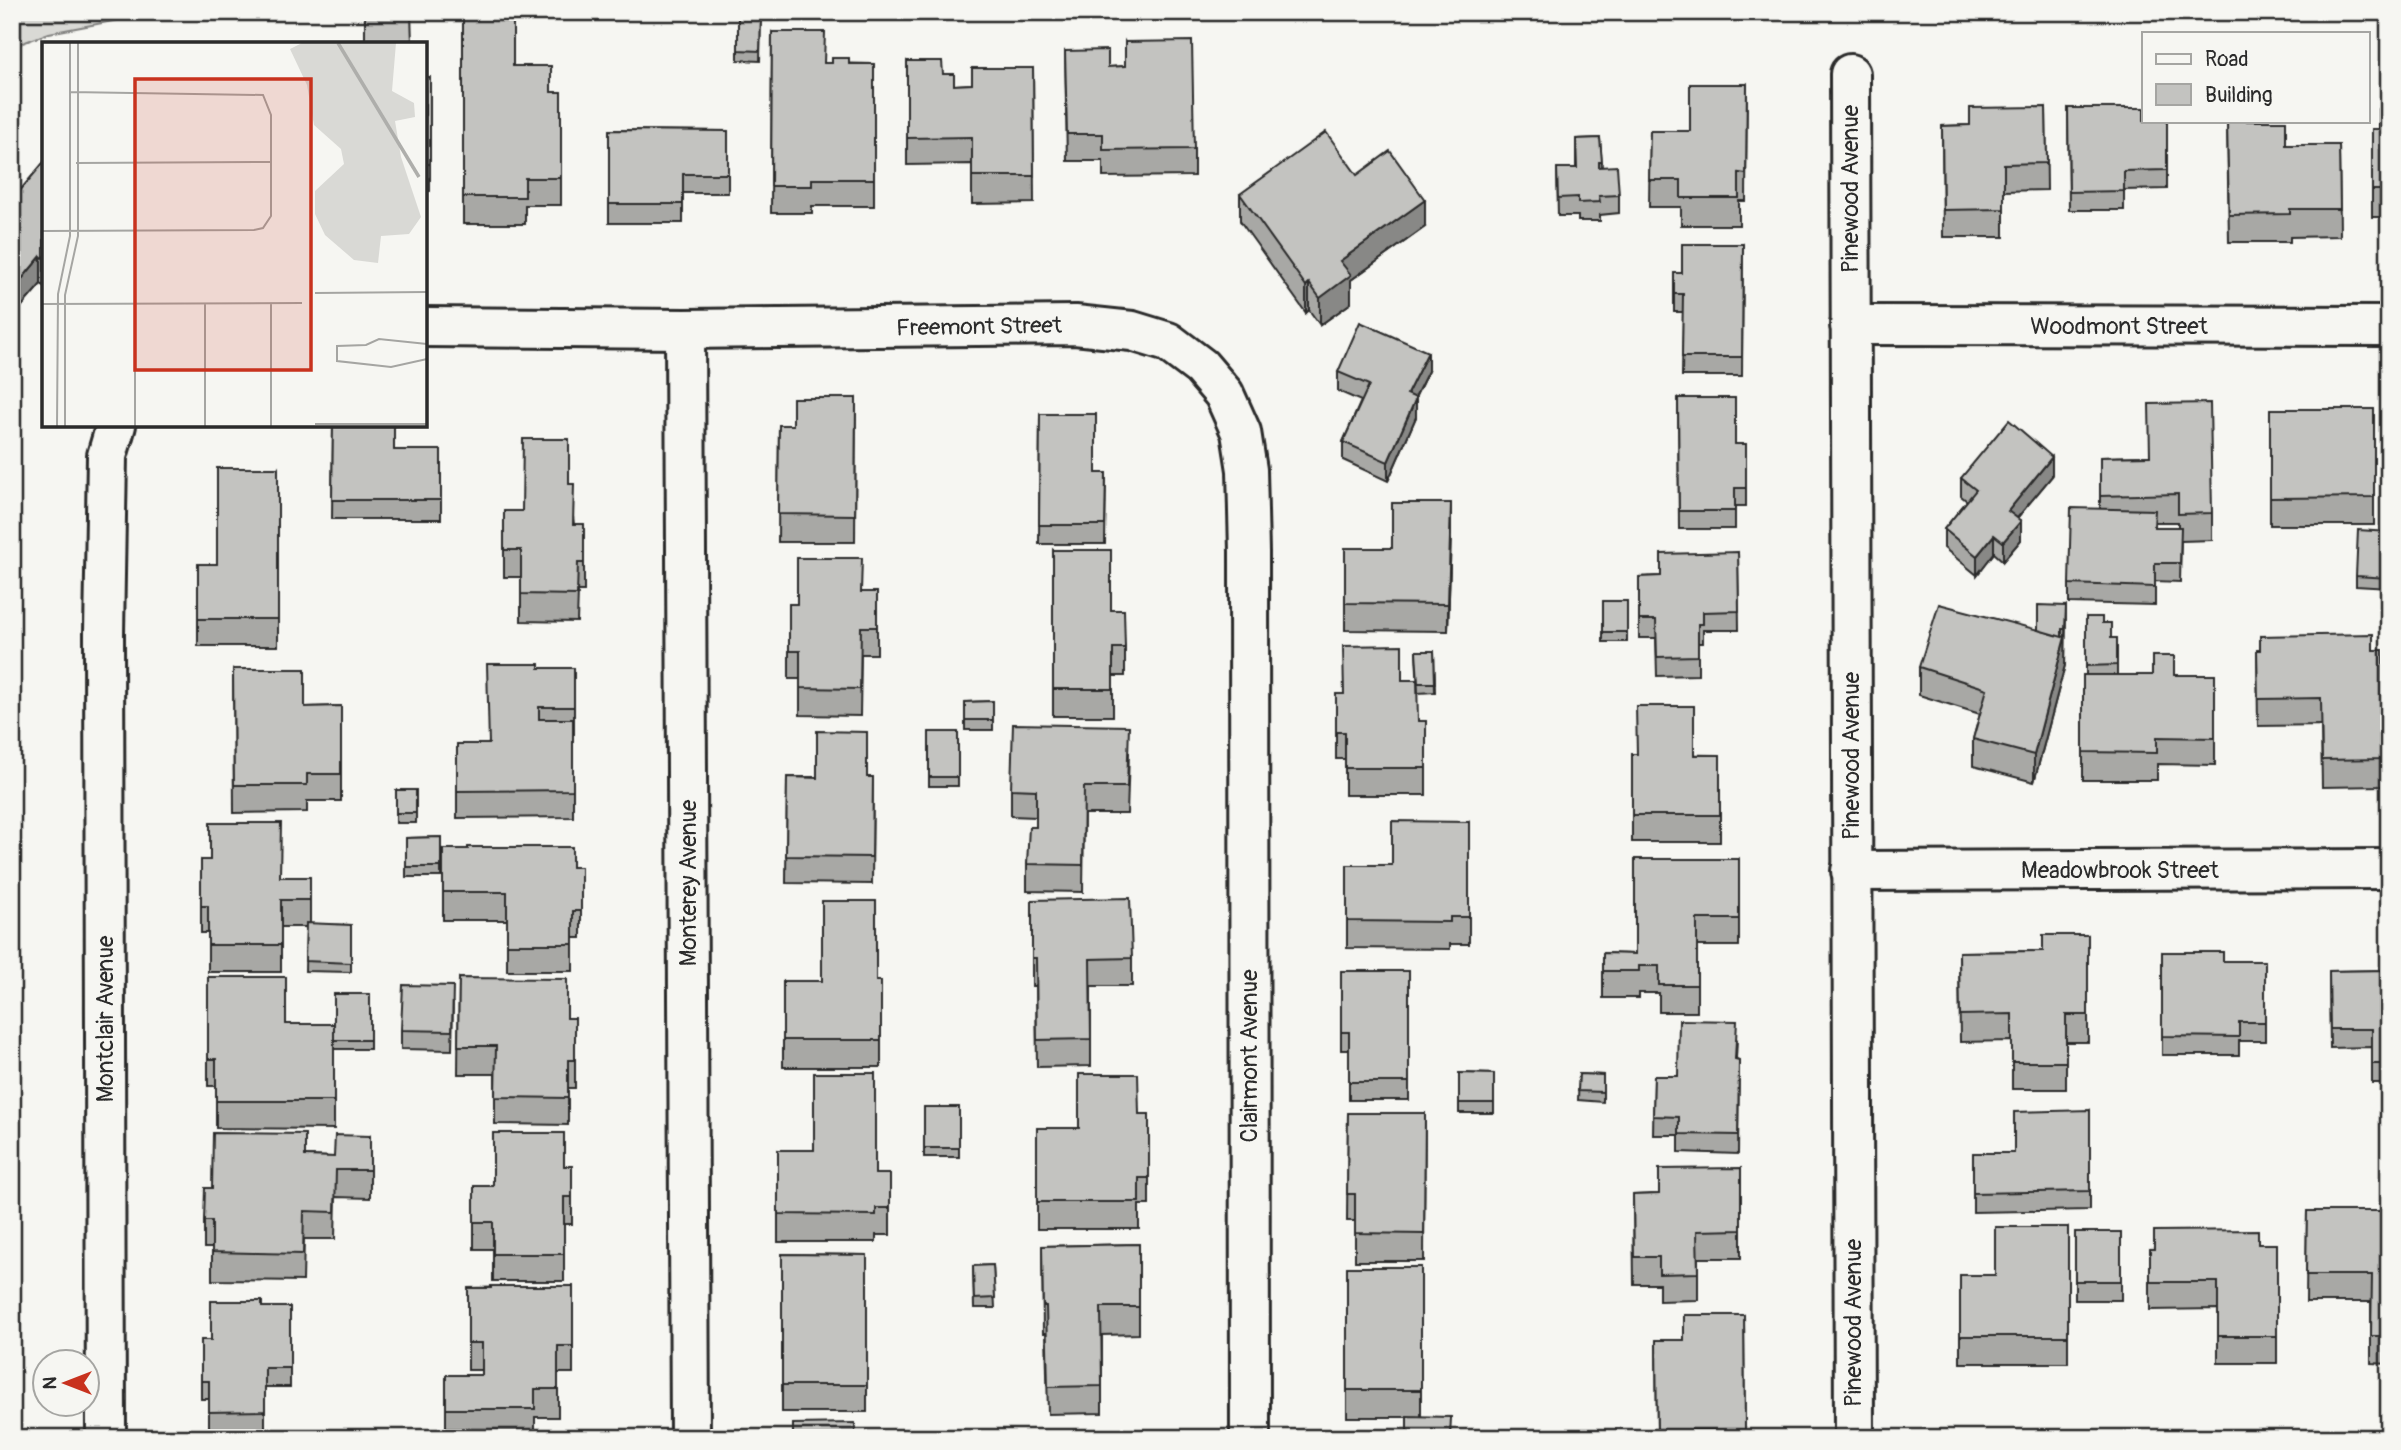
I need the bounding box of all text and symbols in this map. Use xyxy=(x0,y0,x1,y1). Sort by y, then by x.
legend xyxy=(2142,32,2370,122)
inset map xyxy=(42,42,427,427)
text: Road xyxy=(2205,46,2249,73)
text: Building xyxy=(2205,82,2272,109)
street label: Pinewood Avenue xyxy=(1836,104,1865,273)
street label: Freemont Street xyxy=(896,311,1063,342)
street label: Woodmont Street xyxy=(2030,312,2209,341)
street label: Pinewood Avenue xyxy=(1837,671,1866,840)
street label: Monterey Avenue xyxy=(674,799,703,966)
street label: Meadowbrook Street xyxy=(2021,856,2220,885)
street label: Montclair Avenue xyxy=(91,935,120,1102)
street label: Clairmont Avenue xyxy=(1235,969,1264,1142)
street label: Pinewood Avenue xyxy=(1839,1238,1868,1407)
north arrow xyxy=(32,1348,102,1418)
text: N xyxy=(38,1376,62,1389)

